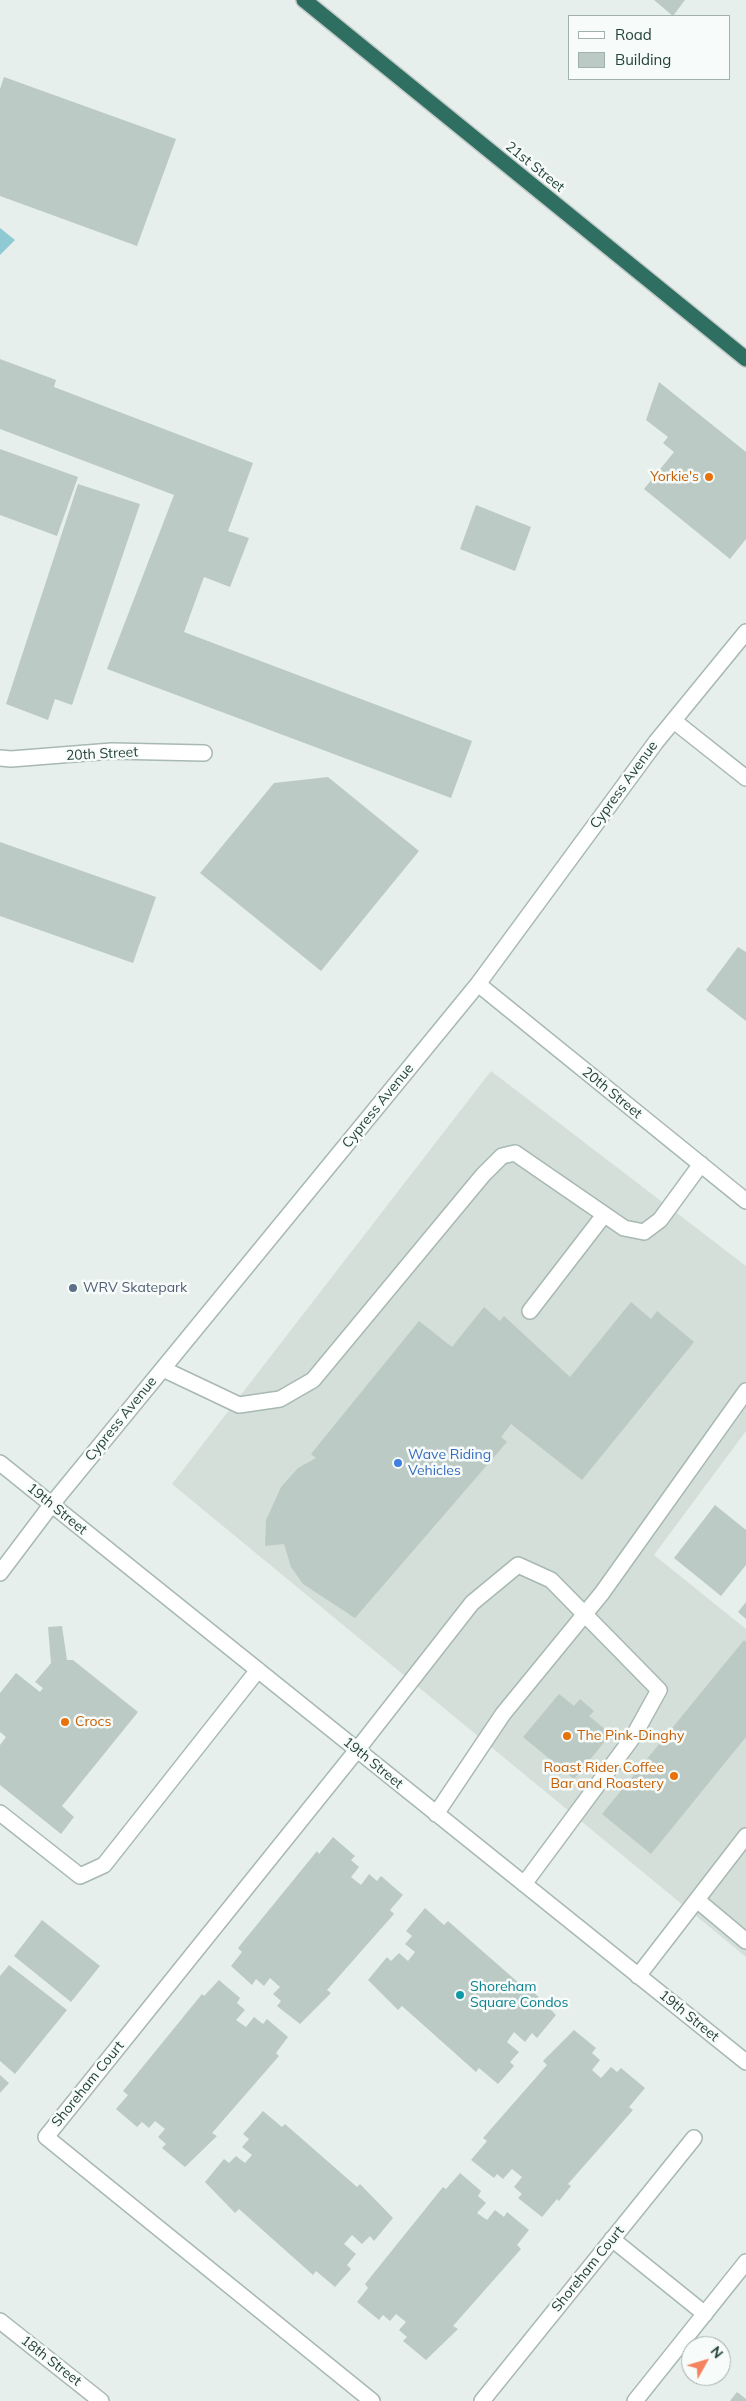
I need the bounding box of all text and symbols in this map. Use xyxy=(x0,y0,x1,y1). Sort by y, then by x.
legend xyxy=(568,15,731,80)
text: Road xyxy=(615,25,652,44)
text: Building xyxy=(615,50,671,69)
street label: 21st Street xyxy=(502,138,568,196)
place label: Yorkie's xyxy=(650,469,699,485)
marker: Yorkie's xyxy=(703,471,715,483)
street label: Cypress Avenue xyxy=(587,738,661,832)
street label: 20th Street xyxy=(65,744,139,764)
street label: Cypress Avenue xyxy=(339,1060,417,1152)
street label: 20th Street xyxy=(579,1064,645,1122)
place label: WRV Skatepark xyxy=(83,1280,187,1296)
marker: WRV Skatepark xyxy=(67,1282,79,1294)
street label: Cypress Avenue xyxy=(82,1373,160,1465)
place label: Wave Riding Vehicles xyxy=(408,1447,491,1480)
marker: Wave Riding Vehicles xyxy=(392,1457,404,1469)
street label: 19th Street xyxy=(24,1480,90,1538)
place label: Crocs xyxy=(75,1714,111,1730)
marker: Crocs xyxy=(59,1716,71,1728)
place label: The Pink-Dinghy xyxy=(577,1728,684,1744)
marker: The Pink-Dinghy xyxy=(561,1730,573,1742)
street label: 19th Street xyxy=(340,1734,406,1792)
place label: Roast Rider Coffee Bar and Roastery xyxy=(544,1760,664,1792)
marker: Roast Rider Coffee Bar and Roastery xyxy=(668,1770,680,1782)
place label: Shoreham Square Condos xyxy=(470,1979,568,2011)
street label: 19th Street xyxy=(656,1987,722,2045)
marker: Shoreham Square Condos xyxy=(454,1989,466,2001)
street label: Shoreham Court xyxy=(48,2038,128,2130)
street label: Shoreham Court xyxy=(548,2223,628,2315)
street label: 18th Street xyxy=(17,2332,85,2390)
north arrow xyxy=(681,2336,731,2386)
text: N xyxy=(707,2342,727,2362)

